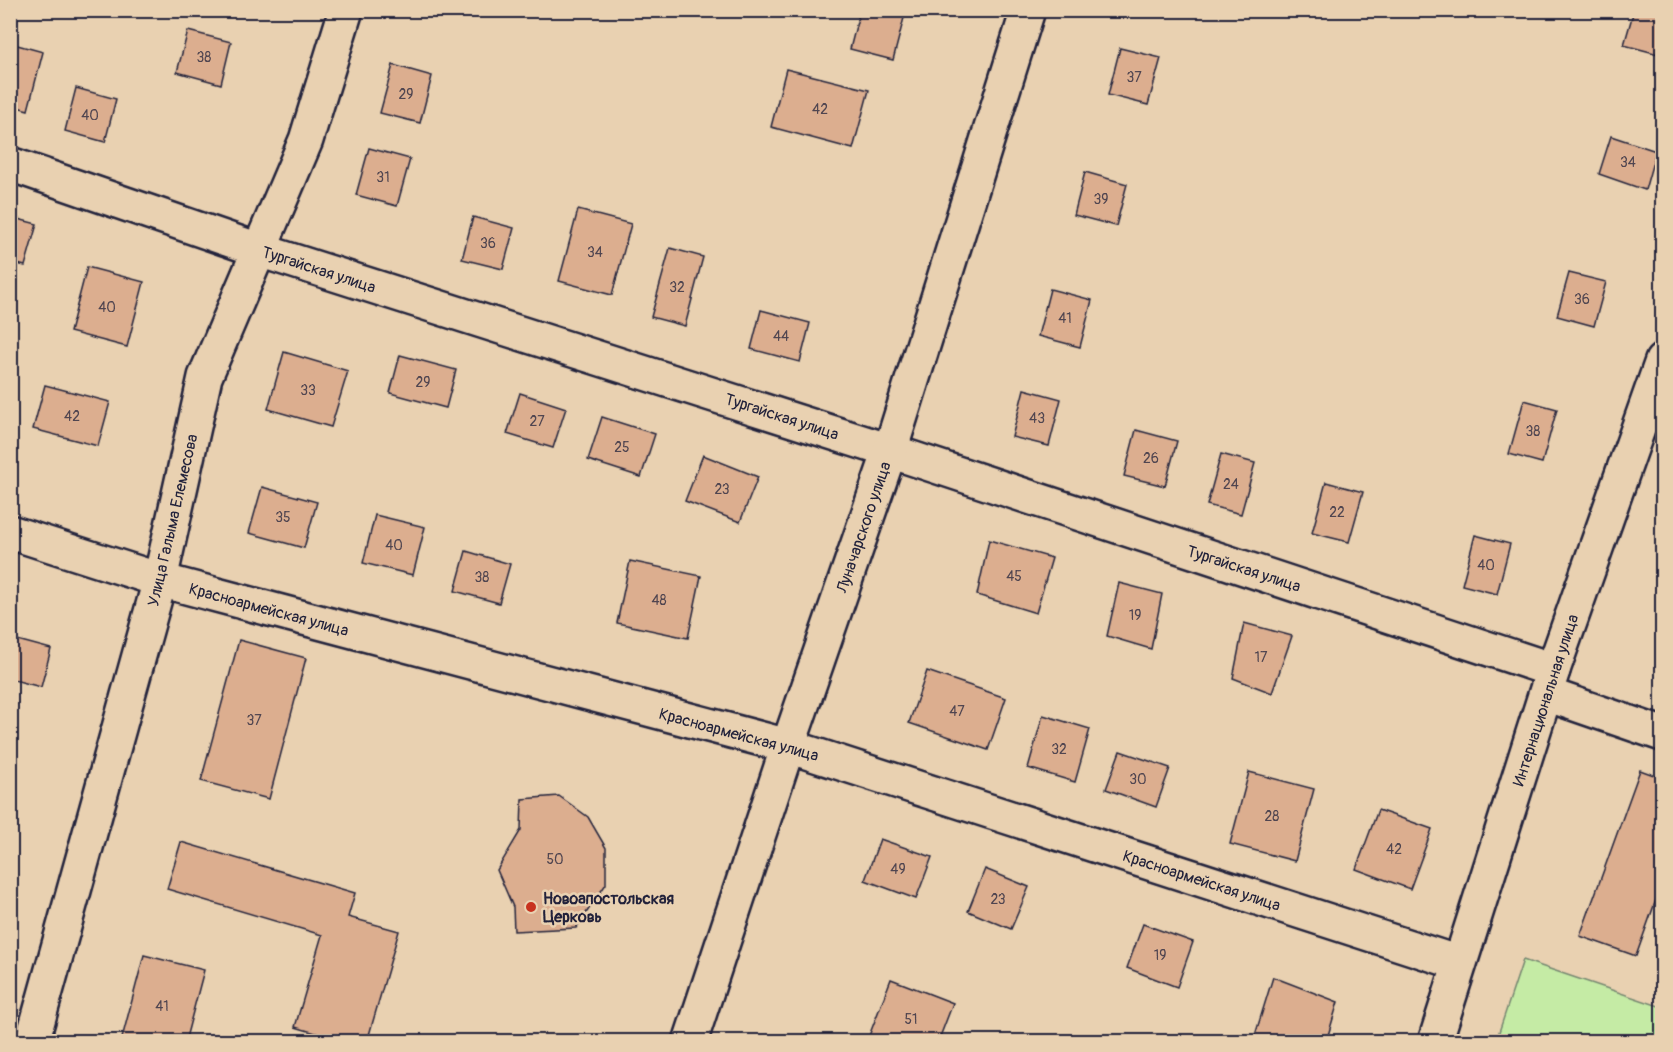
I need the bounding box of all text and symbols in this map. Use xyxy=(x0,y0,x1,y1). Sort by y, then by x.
house number: 38 xyxy=(197,49,211,66)
house number: 37 xyxy=(1126,69,1142,86)
house number: 29 xyxy=(398,86,414,103)
house number: 42 xyxy=(812,101,828,118)
house number: 40 xyxy=(81,107,99,124)
house number: 34 xyxy=(1620,154,1636,171)
house number: 31 xyxy=(376,169,390,186)
house number: 39 xyxy=(1093,191,1109,208)
house number: 36 xyxy=(480,235,496,252)
street label: Тургайская улица xyxy=(259,242,378,298)
house number: 34 xyxy=(587,244,603,261)
house number: 32 xyxy=(669,279,685,296)
house number: 36 xyxy=(1574,291,1590,308)
house number: 40 xyxy=(98,299,116,316)
house number: 41 xyxy=(1058,310,1072,327)
house number: 44 xyxy=(773,328,789,345)
house number: 29 xyxy=(415,374,431,391)
house number: 33 xyxy=(300,382,316,399)
street label: Тургайская улица xyxy=(722,389,841,445)
house number: 42 xyxy=(64,408,80,425)
house number: 43 xyxy=(1029,410,1045,427)
house number: 27 xyxy=(529,413,545,430)
house number: 38 xyxy=(1526,423,1540,440)
street label: Улица Галыма Елемесова xyxy=(143,432,203,608)
house number: 25 xyxy=(614,439,630,456)
house number: 26 xyxy=(1143,450,1159,467)
street label: Луначарского улица xyxy=(832,459,896,596)
house number: 24 xyxy=(1223,476,1239,493)
house number: 23 xyxy=(714,481,730,498)
house number: 22 xyxy=(1329,504,1345,521)
house number: 35 xyxy=(275,509,291,526)
house number: 40 xyxy=(385,537,403,554)
street label: Тургайская улица xyxy=(1184,541,1303,597)
house number: 40 xyxy=(1477,557,1495,574)
house number: 45 xyxy=(1006,568,1022,585)
house number: 38 xyxy=(475,569,489,586)
street label: Красноармейская улица xyxy=(187,579,351,641)
house number: 48 xyxy=(651,592,667,609)
house number: 19 xyxy=(1129,607,1141,624)
street label: Интернациональная улица xyxy=(1509,612,1583,789)
house number: 17 xyxy=(1255,649,1268,666)
house number: 47 xyxy=(949,703,965,720)
street label: Красноармейская улица xyxy=(657,704,821,766)
house number: 37 xyxy=(246,712,262,729)
house number: 32 xyxy=(1051,741,1067,758)
house number: 30 xyxy=(1129,771,1147,788)
house number: 28 xyxy=(1265,808,1279,825)
house number: 42 xyxy=(1386,841,1402,858)
street label: Красноармейская улица xyxy=(1120,846,1283,916)
house number: 50 xyxy=(546,851,564,868)
house number: 49 xyxy=(890,861,906,878)
place label: Новоапостольская Церковь xyxy=(543,889,674,927)
house number: 23 xyxy=(990,891,1006,908)
marker: Новоапостольская Церковь xyxy=(524,900,538,914)
house number: 19 xyxy=(1154,947,1166,964)
house number: 41 xyxy=(155,998,169,1015)
house number: 51 xyxy=(904,1011,918,1028)

